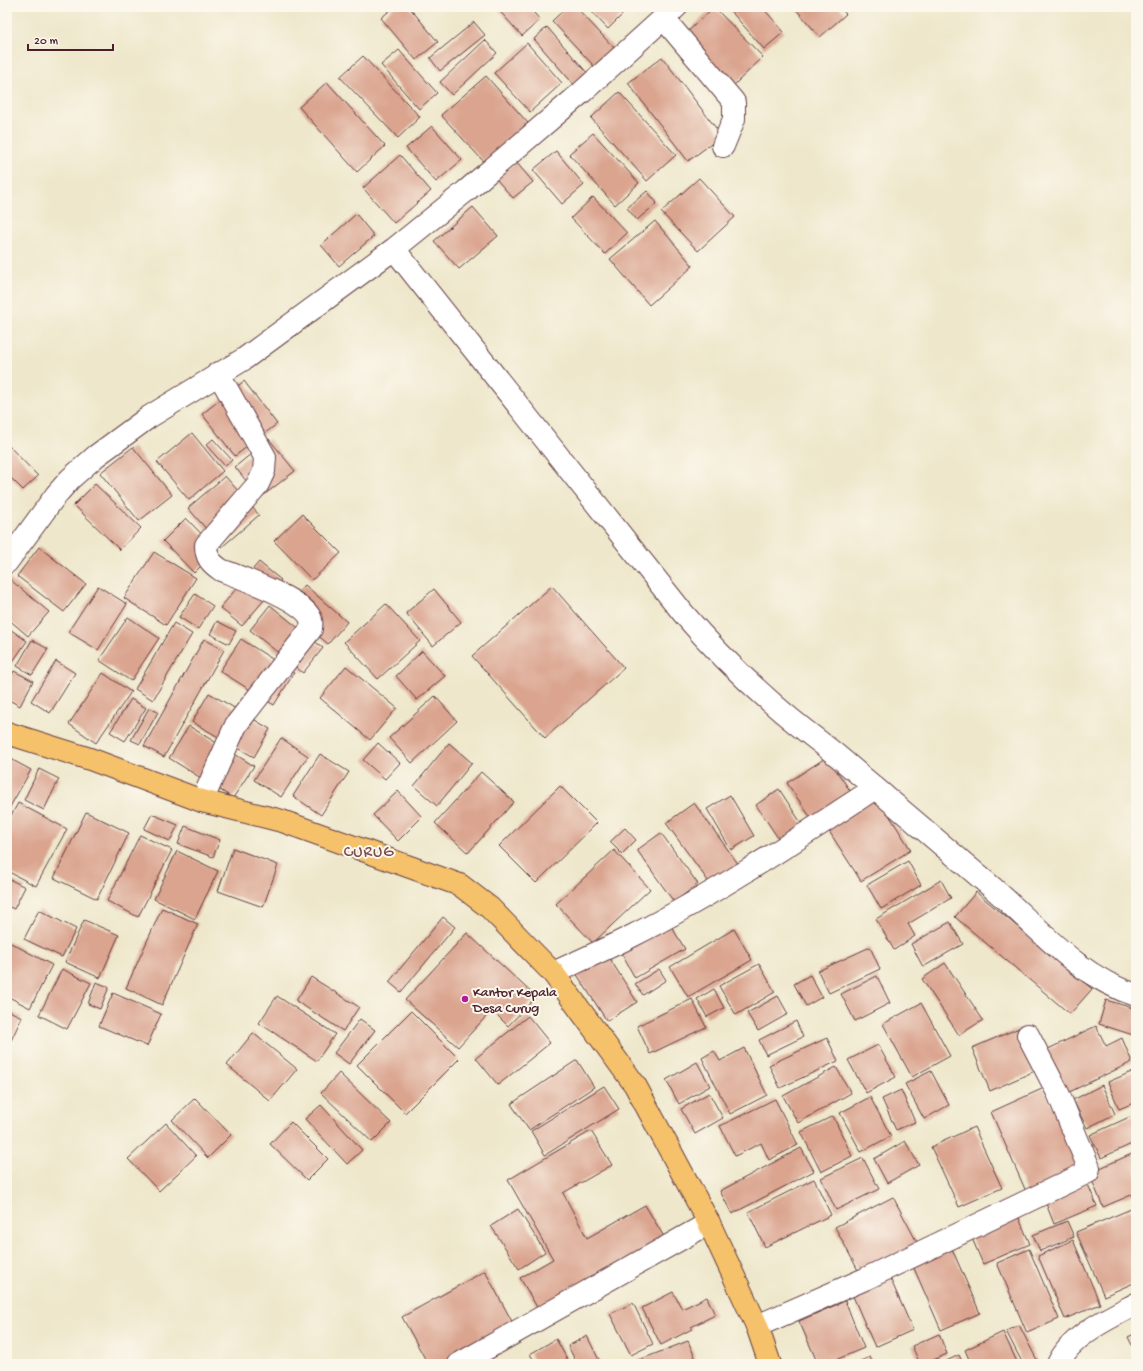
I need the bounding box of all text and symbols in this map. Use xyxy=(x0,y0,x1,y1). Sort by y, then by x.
scale bar xyxy=(28,26,113,52)
text: 20 m xyxy=(34,35,59,49)
district label: CURUG xyxy=(344,844,394,863)
place label: Kantor Kepala Desa Curug xyxy=(472,985,558,1018)
marker: Kantor Kepala Desa Curug xyxy=(460,994,470,1004)

